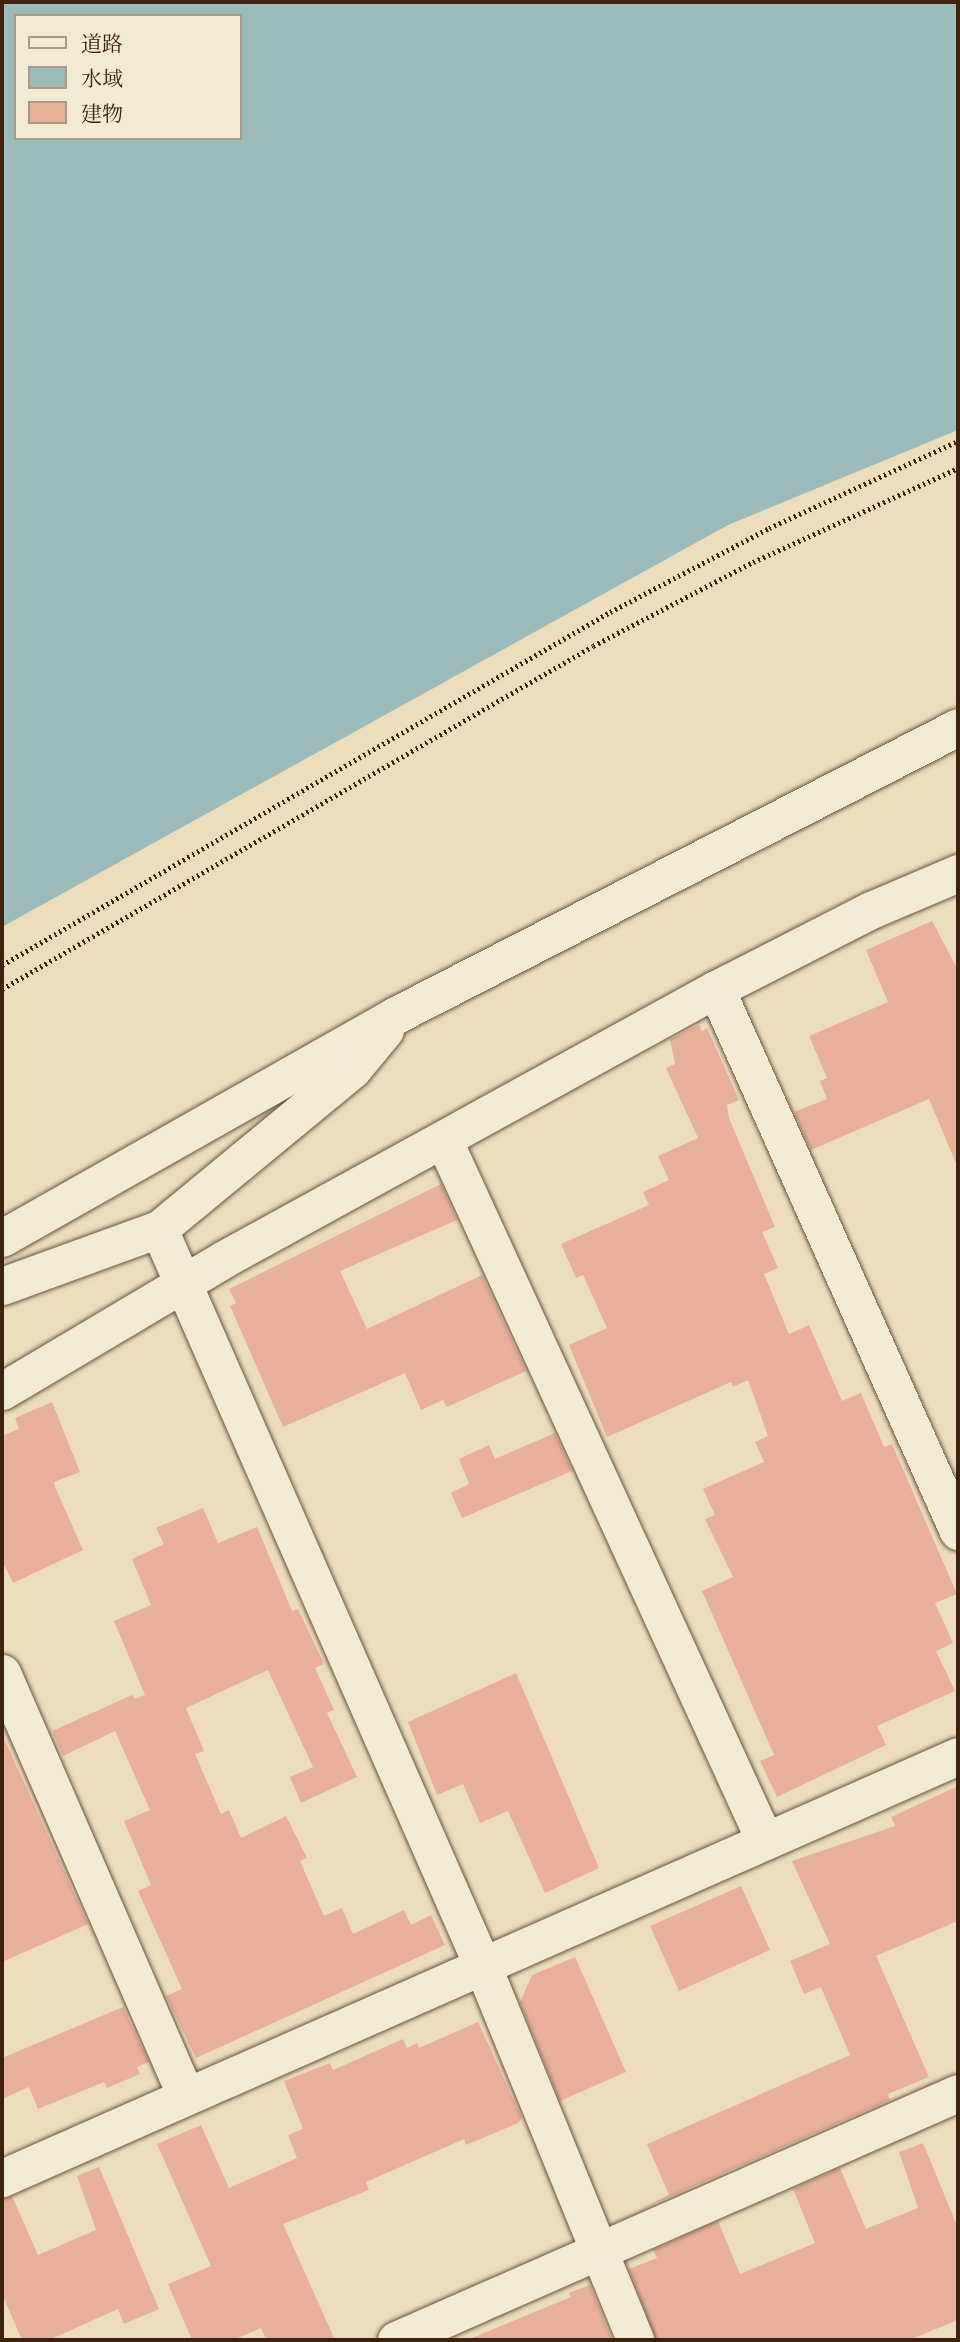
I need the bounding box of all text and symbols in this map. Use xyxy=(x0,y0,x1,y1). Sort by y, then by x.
legend xyxy=(14,14,242,140)
text: 道路 xyxy=(81,35,123,56)
text: 水域 xyxy=(81,70,123,91)
text: 建物 xyxy=(81,105,123,126)

